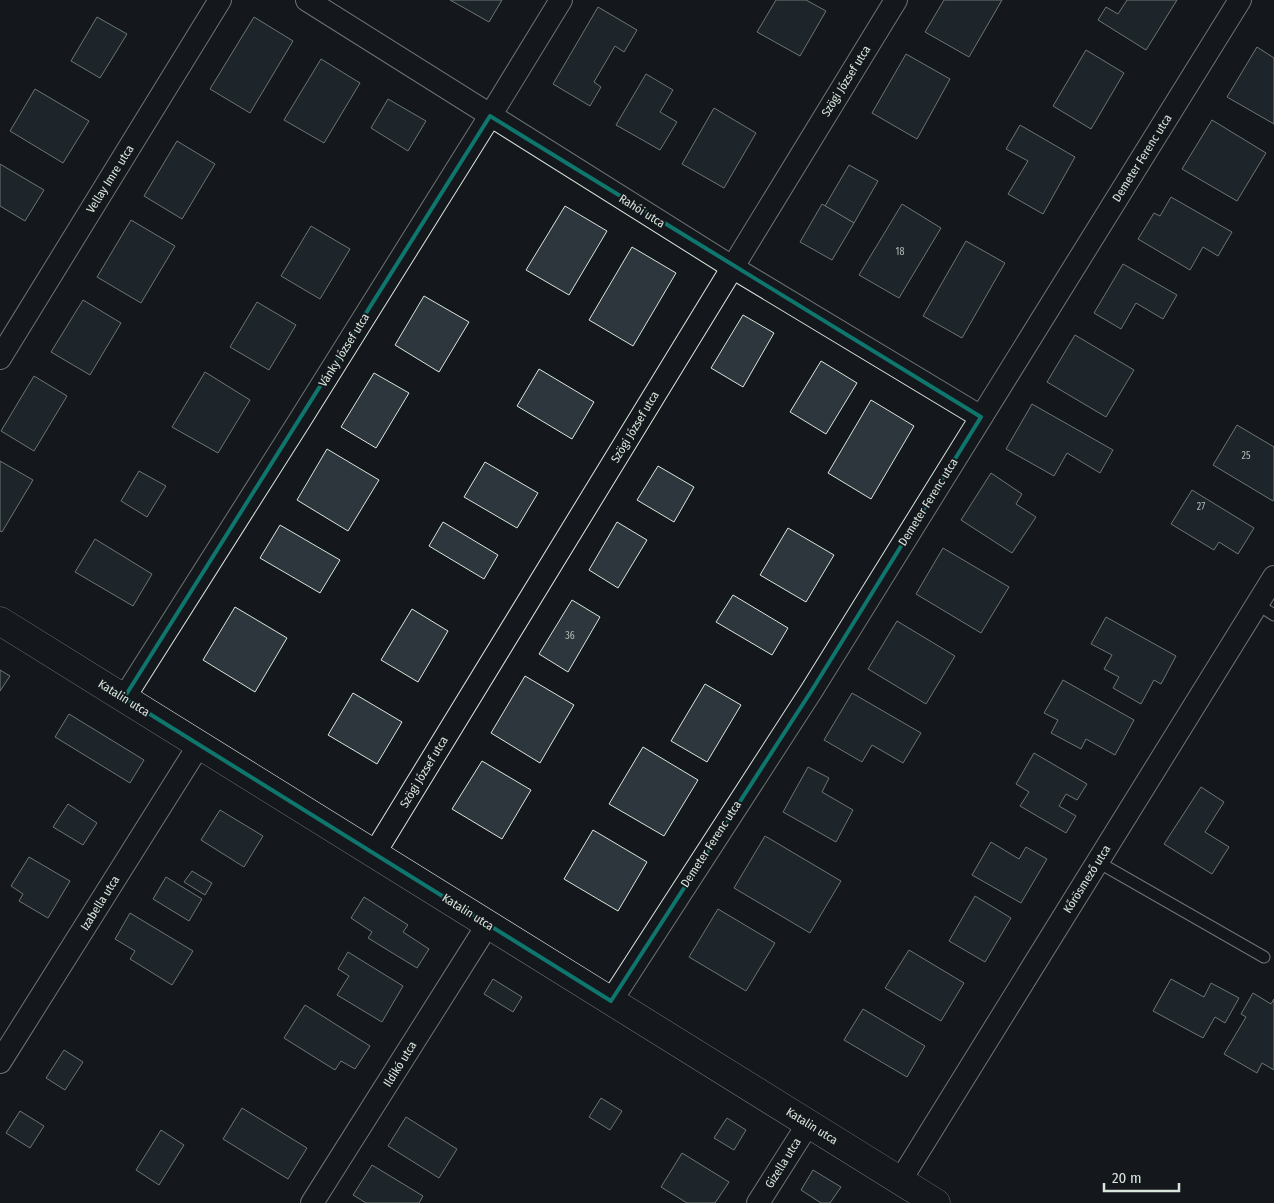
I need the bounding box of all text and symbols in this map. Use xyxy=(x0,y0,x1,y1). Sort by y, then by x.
street label: Szögi József utca xyxy=(819,43,873,119)
street label: Demeter Ferenc utca xyxy=(1109,112,1175,204)
street label: Vellay Imre utca xyxy=(83,142,137,216)
street label: Rahói utca xyxy=(616,191,668,231)
house number: 18 xyxy=(896,246,904,258)
street label: Vánky József utca xyxy=(316,310,372,389)
street label: Szögi József utca xyxy=(608,389,662,465)
house number: 25 xyxy=(1242,450,1251,462)
street label: Demeter Ferenc utca xyxy=(895,456,961,548)
house number: 27 xyxy=(1197,501,1205,513)
house number: 36 xyxy=(565,630,575,642)
street label: Katalin utca xyxy=(96,677,152,719)
street label: Szögi József utca xyxy=(397,734,451,810)
street label: Demeter Ferenc utca xyxy=(678,798,744,890)
street label: Kőrösmező utca xyxy=(1061,842,1114,916)
street label: Izabella utca xyxy=(78,873,122,933)
street label: Katalin utca xyxy=(440,891,496,933)
street label: Ildikó utca xyxy=(380,1038,420,1089)
street label: Katalin utca xyxy=(784,1105,840,1147)
street label: Gizella utca xyxy=(762,1135,804,1191)
scale bar xyxy=(1104,1160,1179,1192)
text: 20 m xyxy=(1112,1169,1142,1187)

